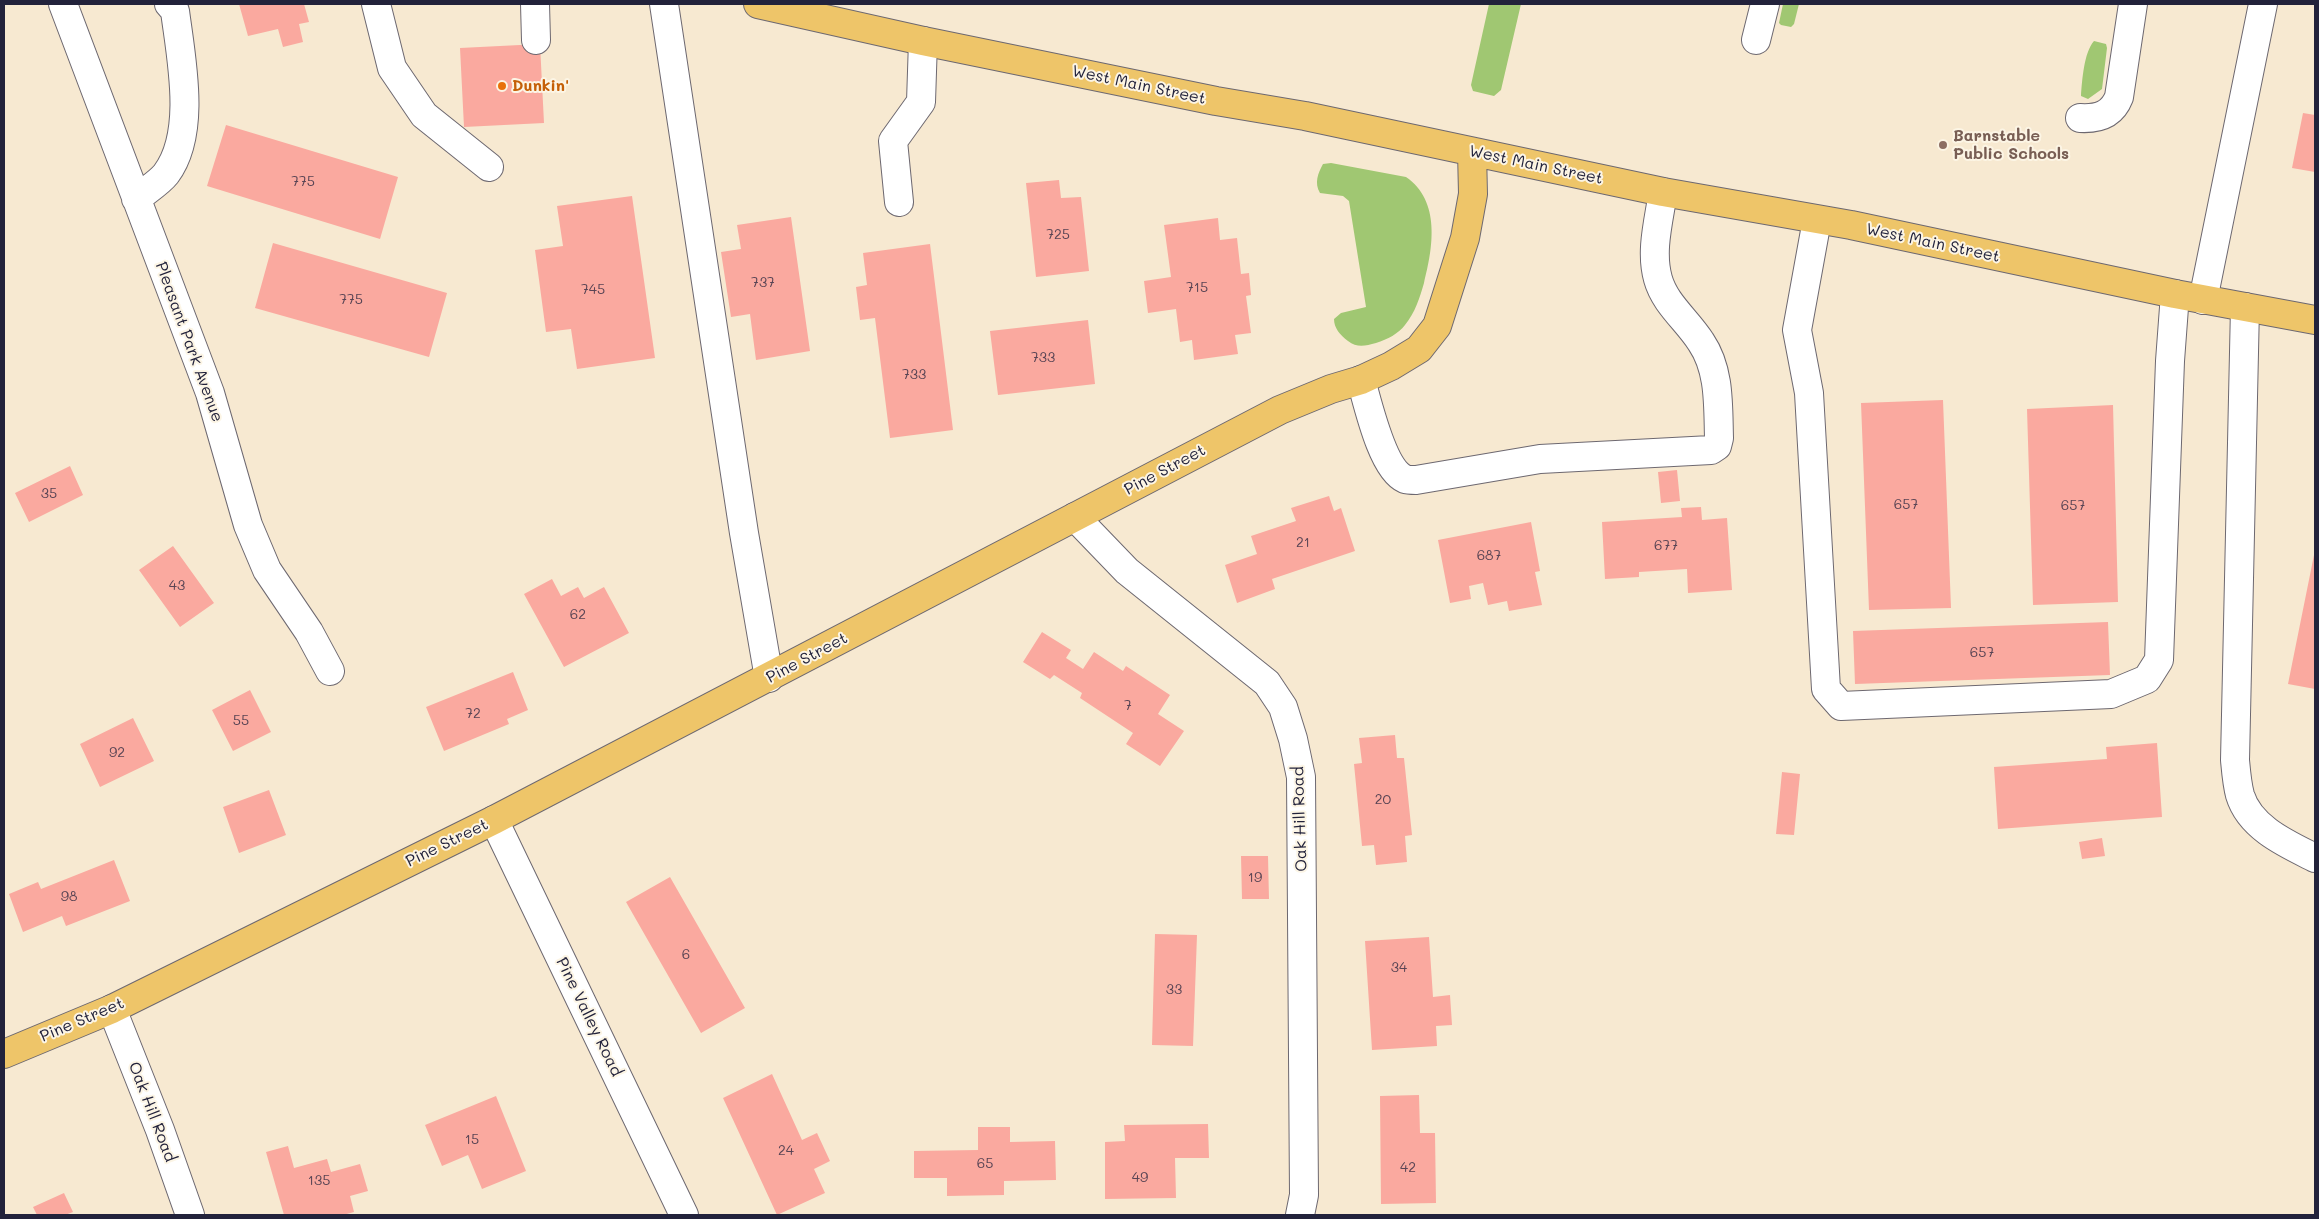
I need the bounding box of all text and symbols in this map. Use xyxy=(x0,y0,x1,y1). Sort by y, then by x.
street label: West Main Street xyxy=(1070,61,1208,109)
place label: Dunkin' xyxy=(512,76,569,96)
marker: Dunkin' xyxy=(496,80,508,92)
place label: Barnstable Public Schools xyxy=(1953,126,2069,164)
marker: Barnstable Public Schools xyxy=(1937,139,1949,151)
street label: West Main Street xyxy=(1467,141,1605,189)
house number: 775 xyxy=(291,174,315,190)
street label: West Main Street xyxy=(1864,219,2002,267)
house number: 725 xyxy=(1046,227,1070,243)
street label: Pleasant Park Avenue xyxy=(151,259,227,425)
house number: 737 xyxy=(751,275,775,291)
house number: 715 xyxy=(1186,280,1208,296)
house number: 745 xyxy=(581,282,605,298)
house number: 775 xyxy=(339,292,363,308)
house number: 733 xyxy=(1031,350,1055,366)
house number: 733 xyxy=(902,367,926,383)
street label: Pine Street xyxy=(1121,441,1209,499)
house number: 35 xyxy=(41,486,57,502)
house number: 657 xyxy=(1894,497,1918,513)
house number: 657 xyxy=(2061,498,2085,514)
house number: 21 xyxy=(1296,535,1310,551)
house number: 677 xyxy=(1654,538,1678,554)
house number: 687 xyxy=(1477,548,1501,564)
house number: 43 xyxy=(169,578,185,594)
house number: 62 xyxy=(570,607,586,623)
street label: Pine Street xyxy=(763,629,851,687)
house number: 657 xyxy=(1970,645,1994,661)
house number: 7 xyxy=(1124,698,1132,714)
house number: 72 xyxy=(465,706,481,722)
house number: 55 xyxy=(233,713,249,729)
house number: 92 xyxy=(109,745,125,761)
street label: Oak Hill Road xyxy=(1289,766,1311,872)
house number: 20 xyxy=(1375,792,1391,808)
street label: Pine Street xyxy=(403,815,491,871)
house number: 19 xyxy=(1248,870,1262,886)
house number: 98 xyxy=(61,889,77,905)
house number: 6 xyxy=(682,947,690,963)
street label: Pine Valley Road xyxy=(552,954,626,1080)
house number: 34 xyxy=(1391,960,1407,976)
house number: 33 xyxy=(1166,982,1182,998)
street label: Pine Street xyxy=(37,994,127,1046)
street label: Oak Hill Road xyxy=(124,1059,180,1165)
house number: 15 xyxy=(465,1132,479,1148)
house number: 24 xyxy=(778,1143,794,1159)
house number: 65 xyxy=(977,1156,993,1172)
house number: 42 xyxy=(1400,1160,1416,1176)
house number: 49 xyxy=(1132,1170,1148,1186)
house number: 135 xyxy=(308,1173,330,1189)

